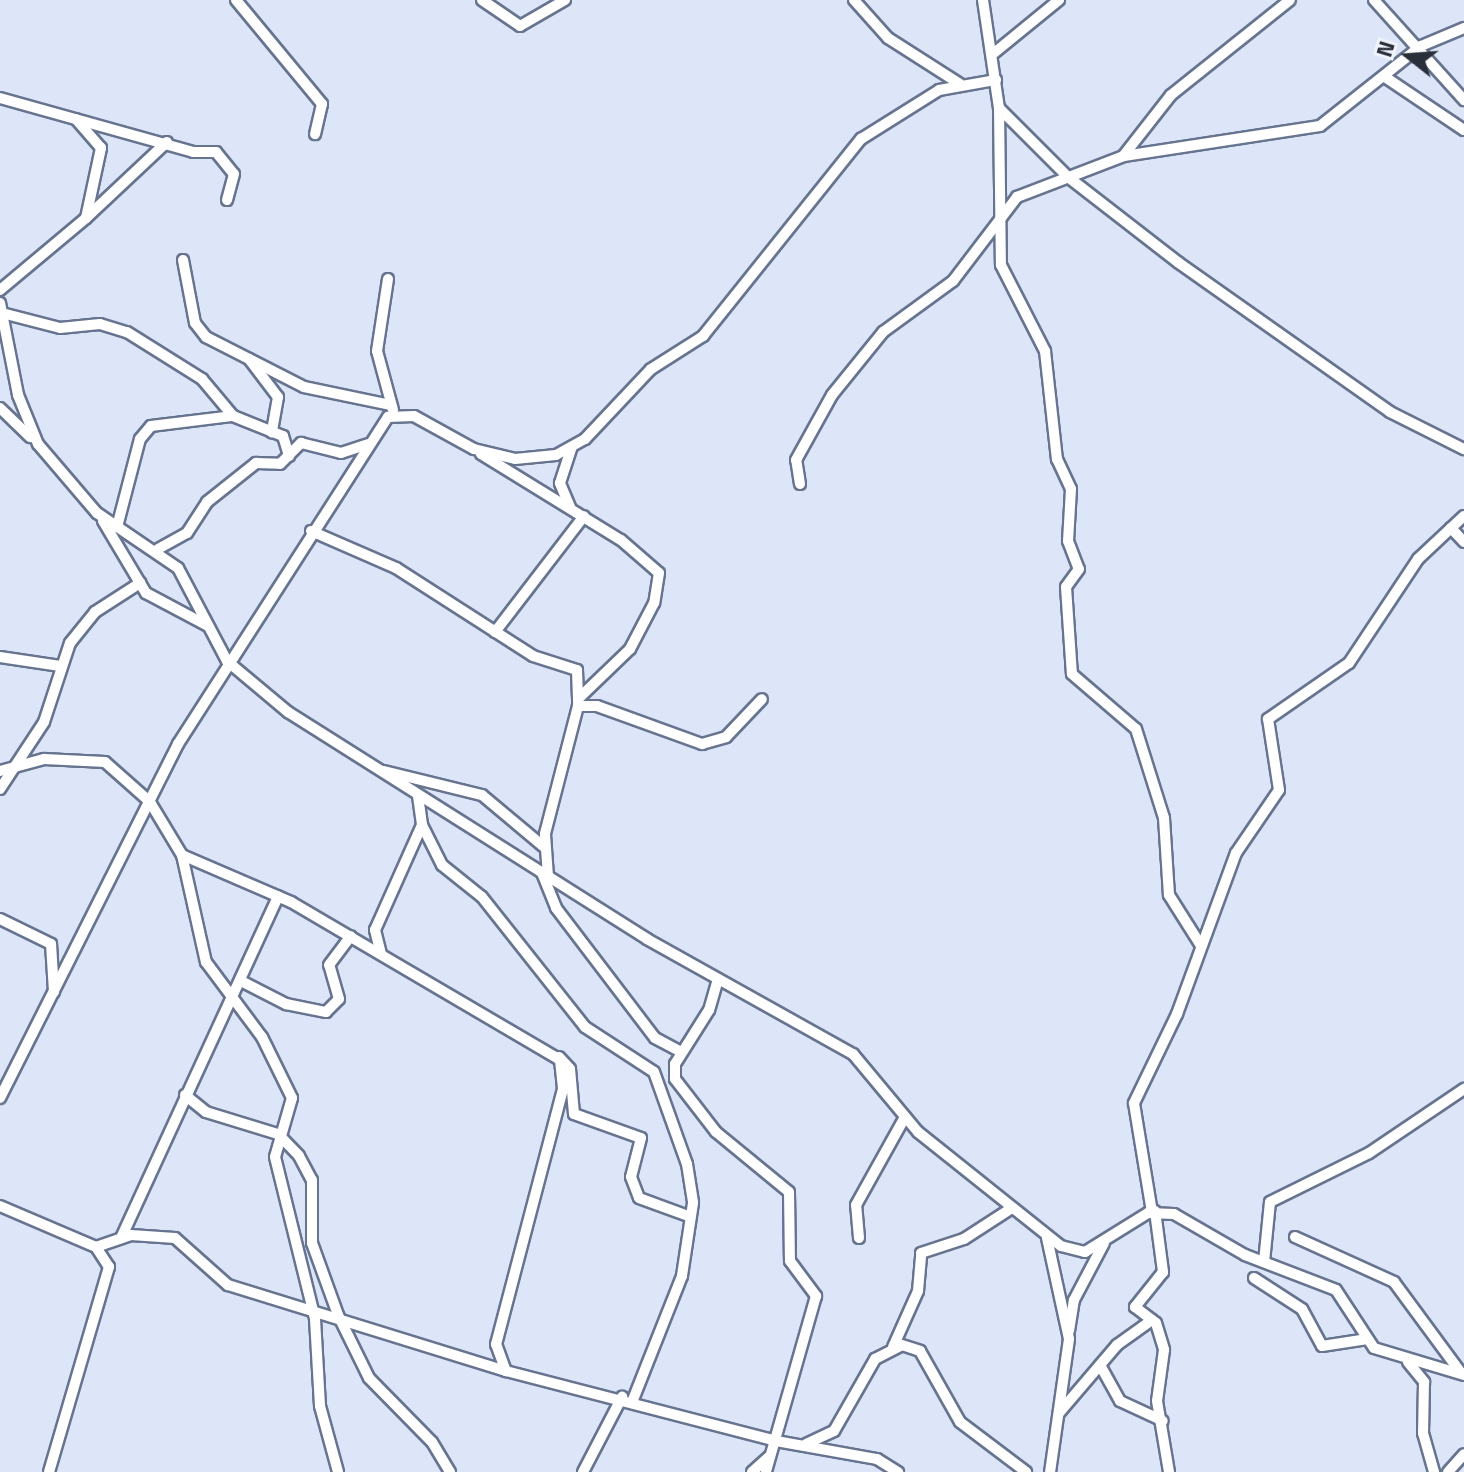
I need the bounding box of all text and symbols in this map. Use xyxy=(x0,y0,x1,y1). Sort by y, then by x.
north arrow xyxy=(1368,16,1448,96)
text: N xyxy=(1367,37,1404,61)

